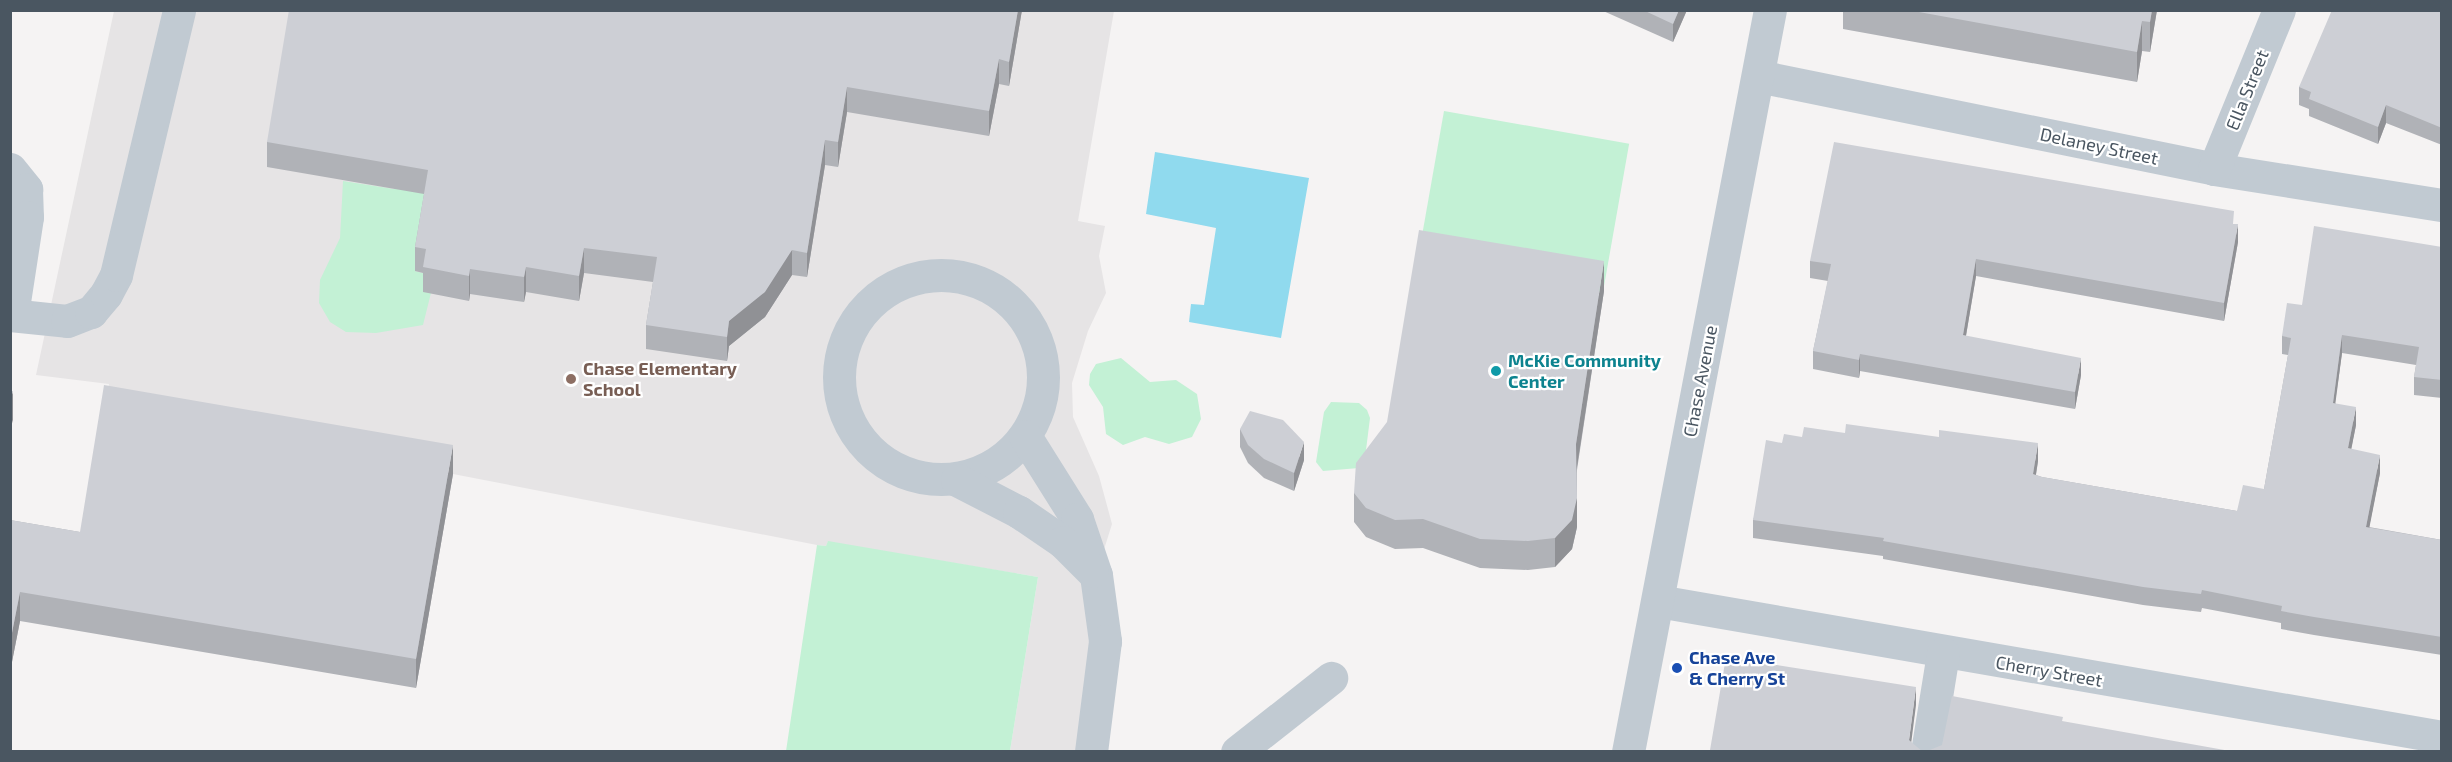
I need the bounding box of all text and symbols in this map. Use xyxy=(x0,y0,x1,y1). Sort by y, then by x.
street label: Ella Street xyxy=(2221,47,2273,133)
street label: Delaney Street xyxy=(2038,123,2160,169)
street label: Chase Avenue xyxy=(1679,323,1721,439)
place label: McKie Community Center xyxy=(1508,350,1661,392)
place label: Chase Elementary School xyxy=(583,358,737,400)
marker: McKie Community Center xyxy=(1489,364,1503,378)
marker: Chase Elementary School xyxy=(564,372,578,386)
place label: Chase Ave & Cherry St xyxy=(1689,647,1786,690)
street label: Cherry Street xyxy=(1994,651,2104,691)
marker: Chase Ave & Cherry St xyxy=(1670,661,1684,675)

